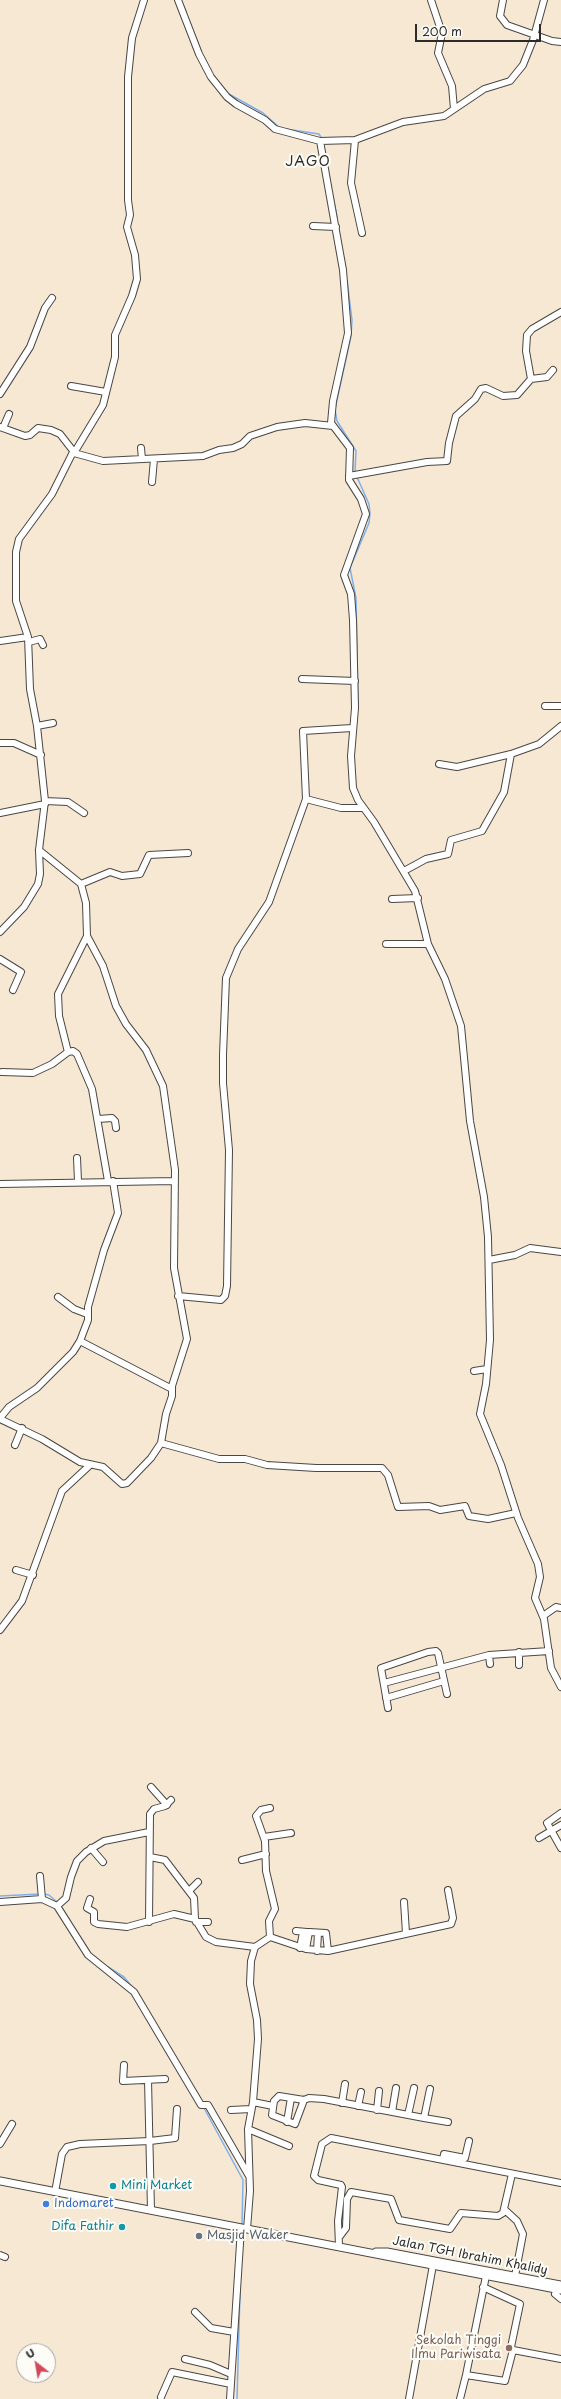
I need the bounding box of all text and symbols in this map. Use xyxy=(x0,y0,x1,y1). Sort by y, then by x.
scale bar xyxy=(417,16,543,42)
text: 200 m xyxy=(422,22,462,40)
district label: JAGO xyxy=(285,154,331,170)
place label: Mini Market xyxy=(121,2179,192,2193)
marker: Mini Market xyxy=(108,2181,118,2191)
place label: Indomaret xyxy=(54,2197,114,2211)
marker: Indomaret xyxy=(41,2199,51,2209)
place label: Difa Fathir xyxy=(51,2220,114,2234)
marker: Difa Fathir xyxy=(117,2222,127,2232)
place label: Masjid Waker xyxy=(207,2229,288,2243)
marker: Masjid Waker xyxy=(194,2231,204,2241)
street label: Jalan TGH Ibrahim Khalidy xyxy=(391,2234,549,2278)
place label: Sekolah Tinggi Ilmu Pariwisata xyxy=(411,2334,501,2362)
north arrow xyxy=(16,2343,56,2383)
marker: Sekolah Tinggi Ilmu Pariwisata xyxy=(504,2343,514,2353)
text: U xyxy=(22,2344,38,2363)

